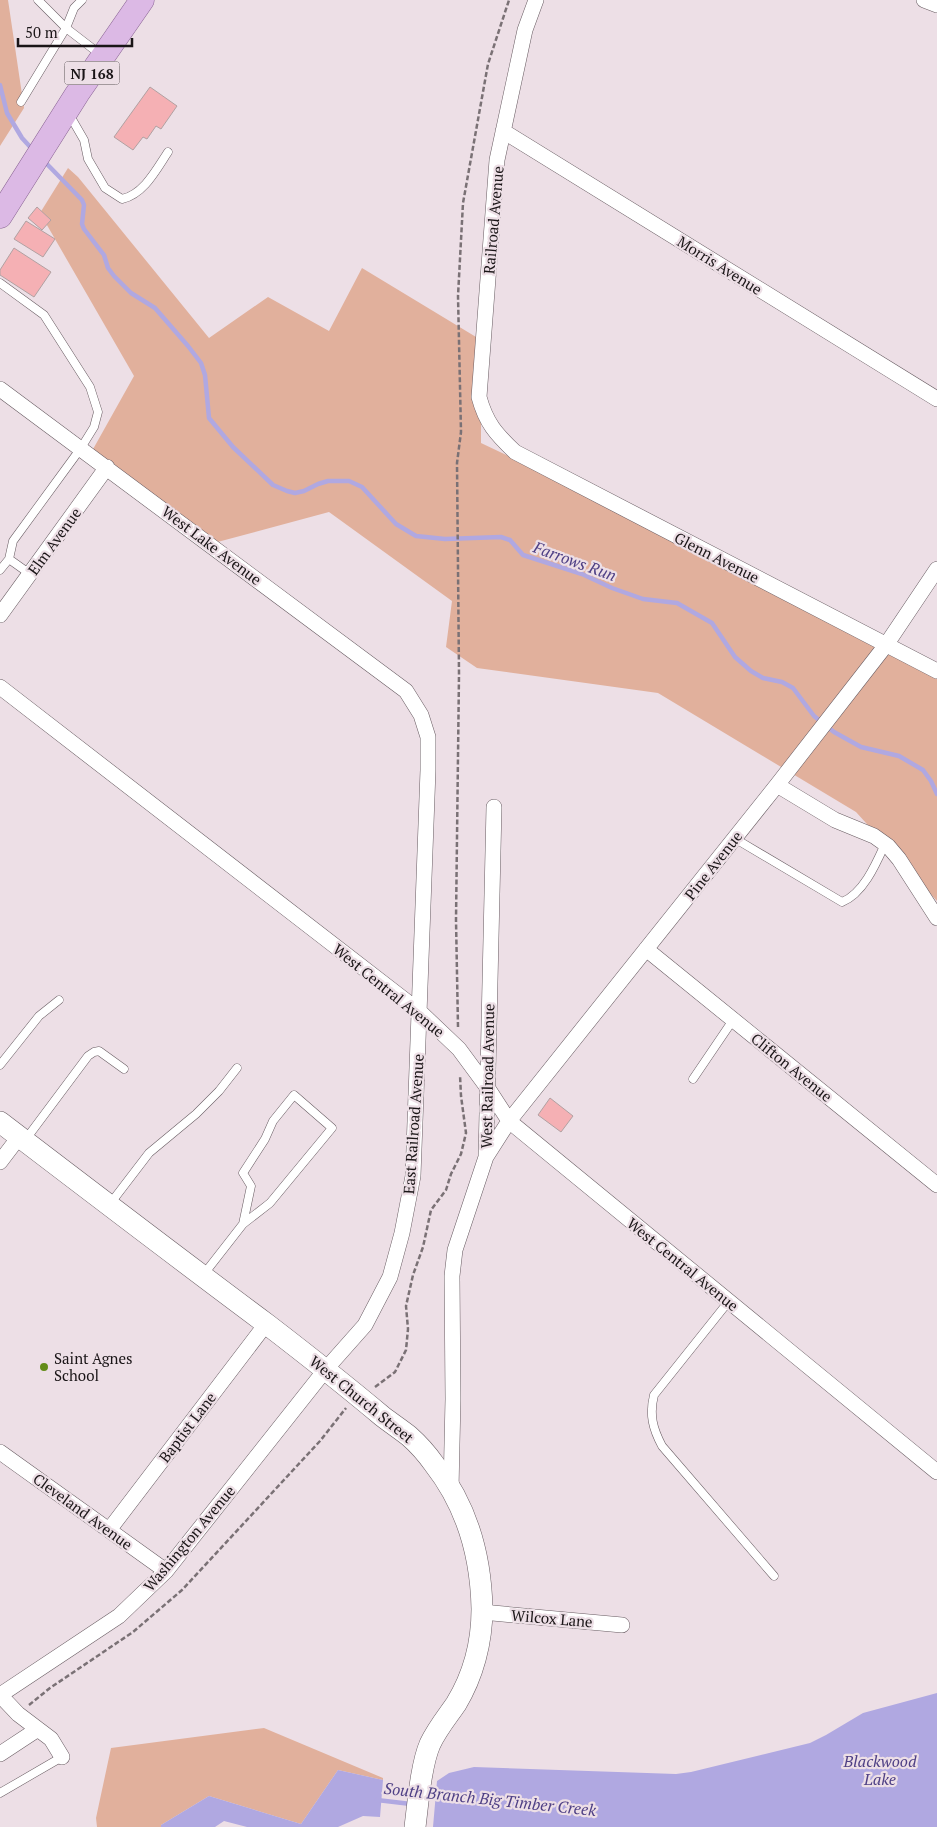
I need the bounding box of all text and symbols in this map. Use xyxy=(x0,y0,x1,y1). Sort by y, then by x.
scale bar xyxy=(18,15,131,47)
text: 50 m xyxy=(25,22,58,42)
road number: NJ 168 xyxy=(64,62,120,84)
street label: Railroad Avenue xyxy=(478,165,508,275)
street label: Morris Avenue xyxy=(674,231,766,299)
street label: West Lake Avenue xyxy=(158,501,266,589)
street label: Elm Avenue xyxy=(23,503,85,579)
street label: Glenn Avenue xyxy=(671,527,763,587)
water label: Farrows Run xyxy=(530,535,619,586)
street label: Pine Avenue xyxy=(680,826,746,904)
street label: West Central Avenue xyxy=(329,939,449,1041)
street label: West Railroad Avenue xyxy=(476,1003,498,1149)
street label: Clifton Avenue xyxy=(747,1028,837,1106)
street label: East Railroad Avenue xyxy=(398,1053,428,1195)
street label: West Central Avenue xyxy=(623,1213,743,1315)
place label: Saint Agnes School xyxy=(54,1348,133,1385)
street label: West Church Street xyxy=(306,1351,419,1448)
marker: Saint Agnes School xyxy=(38,1361,50,1373)
street label: Baptist Lane xyxy=(154,1388,220,1466)
street label: Cleveland Avenue xyxy=(29,1468,137,1554)
street label: Washington Avenue xyxy=(139,1481,239,1595)
street label: Wilcox Lane xyxy=(510,1604,594,1632)
water label: Blackwood Lake xyxy=(843,1750,917,1790)
water label: South Branch Big Timber Creek xyxy=(383,1777,597,1821)

